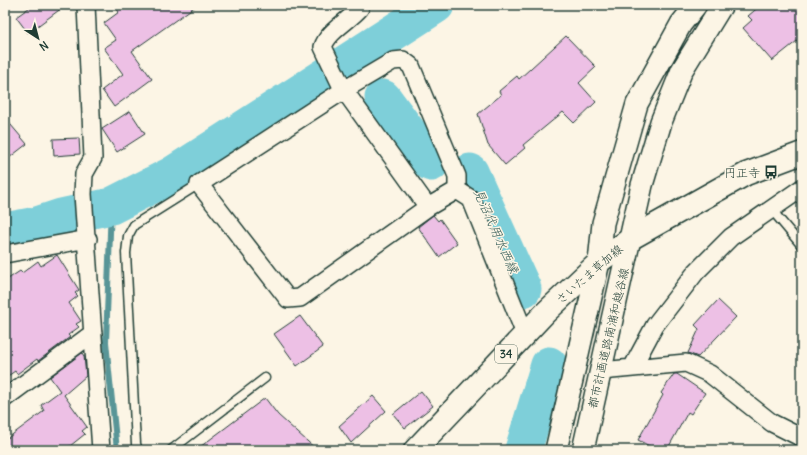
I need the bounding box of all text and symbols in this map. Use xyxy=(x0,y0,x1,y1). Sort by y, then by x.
north arrow xyxy=(18,18,58,58)
text: N xyxy=(37,38,51,54)
bus stop icon: 円正寺 xyxy=(763,164,779,180)
place label: 円正寺 xyxy=(724,165,760,180)
water label: 見沼代用水西縁 xyxy=(470,186,523,277)
street label: さいたま草加線 xyxy=(553,241,625,307)
street label: 都市計画道路南浦和越谷線 xyxy=(584,266,632,410)
road number: 34 xyxy=(495,345,517,363)

